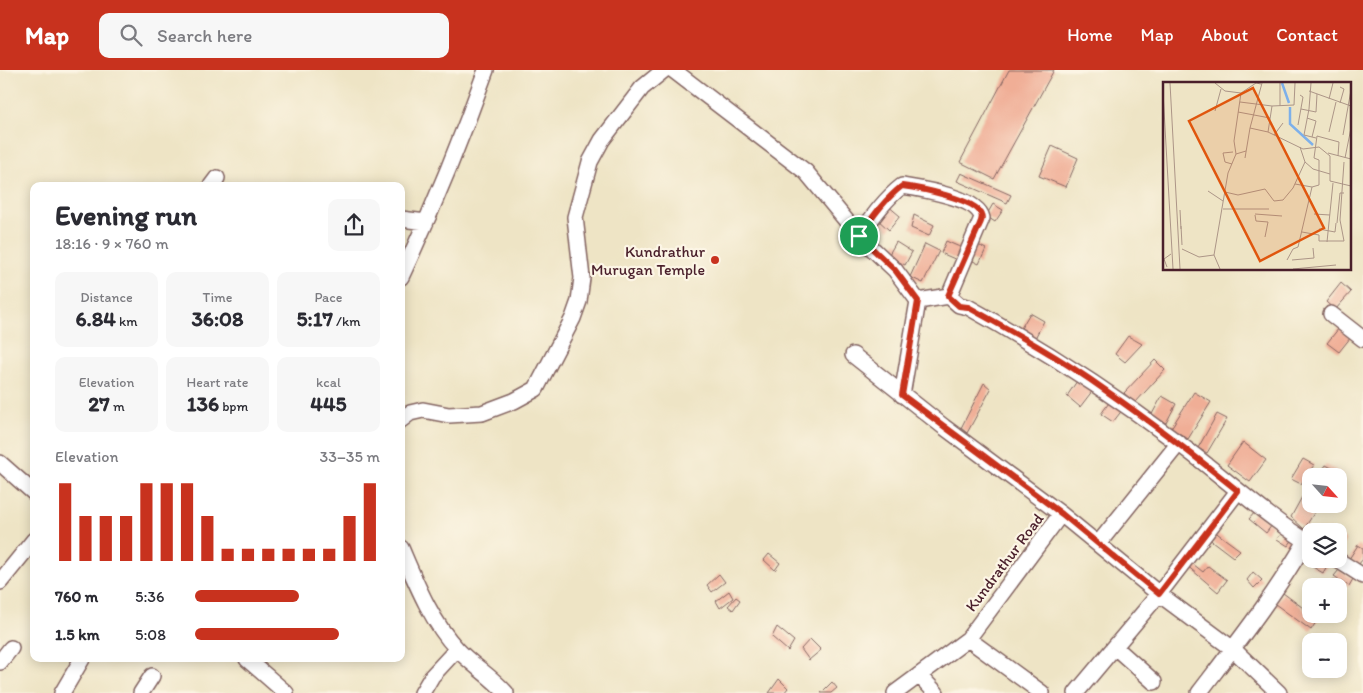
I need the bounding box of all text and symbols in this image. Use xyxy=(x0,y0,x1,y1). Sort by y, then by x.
search box xyxy=(99,13,449,58)
text: Map xyxy=(25,21,69,50)
icon: search xyxy=(117,21,145,49)
text: Search here xyxy=(157,24,252,47)
text: Home xyxy=(1067,24,1113,46)
text: Map xyxy=(1141,24,1174,46)
text: About xyxy=(1202,24,1248,46)
text: Contact xyxy=(1276,24,1338,46)
inset map xyxy=(1163,82,1350,270)
text: Evening run xyxy=(55,198,197,232)
button: share xyxy=(328,199,380,251)
pin xyxy=(838,215,880,257)
icon: arrive xyxy=(845,222,873,250)
text: 18:16 · 9 × 760 m xyxy=(55,234,169,253)
place label: Kundrathur Murugan Temple xyxy=(591,242,706,279)
marker: Kundrathur Murugan Temple xyxy=(709,254,721,266)
text: Distance xyxy=(80,289,133,306)
text: Time xyxy=(203,289,232,306)
text: Pace xyxy=(314,289,343,306)
text: 6.84 xyxy=(75,306,116,331)
text: 36:08 xyxy=(191,306,244,331)
text: 5:17 xyxy=(297,306,333,331)
text: km xyxy=(116,313,138,330)
text: /km xyxy=(333,313,360,330)
text: Elevation xyxy=(79,374,134,391)
text: Heart rate xyxy=(187,374,248,391)
text: kcal xyxy=(316,374,341,391)
text: 27 xyxy=(88,391,110,416)
text: 136 xyxy=(187,391,219,416)
text: 445 xyxy=(310,391,347,416)
text: m xyxy=(110,398,125,415)
text: bpm xyxy=(219,398,248,415)
text: Elevation xyxy=(55,447,119,466)
text: 33–35 m xyxy=(319,447,380,466)
north arrow xyxy=(1302,468,1348,512)
map controls xyxy=(1302,468,1347,678)
street label: Kundrathur Road xyxy=(961,509,1048,615)
button: layers xyxy=(1302,523,1347,568)
button: + xyxy=(1302,578,1347,623)
text: 760 m xyxy=(55,587,98,606)
text: 5:36 xyxy=(135,587,165,606)
text: 1.5 km xyxy=(55,625,100,644)
text: 5:08 xyxy=(135,625,166,644)
button: − xyxy=(1302,633,1347,678)

